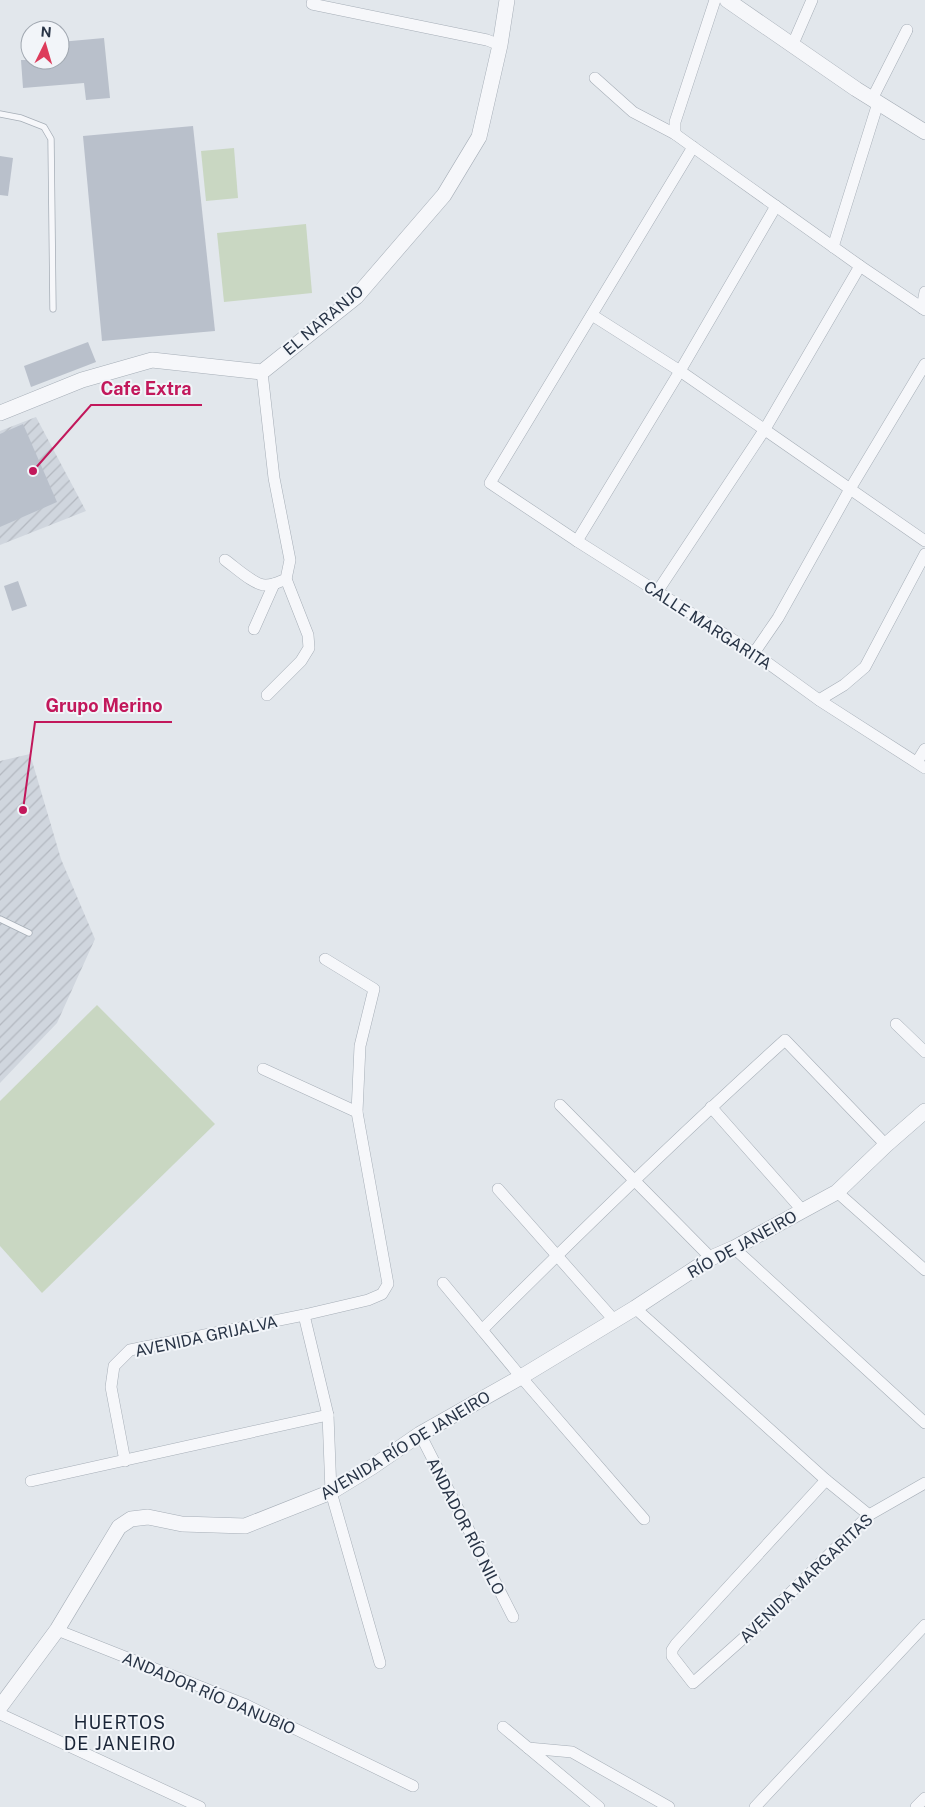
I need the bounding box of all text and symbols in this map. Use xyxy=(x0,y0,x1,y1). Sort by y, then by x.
north arrow xyxy=(20,20,70,70)
text: N xyxy=(40,24,52,40)
street label: EL NARANJO xyxy=(279,281,367,359)
callout: Cafe Extra xyxy=(91,372,202,405)
text: Cafe Extra xyxy=(101,378,191,399)
street label: CALLE MARGARITA xyxy=(640,577,775,674)
callout: Grupo Merino xyxy=(35,689,172,722)
text: Grupo Merino xyxy=(45,695,163,716)
street label: RÍO DE JANEIRO xyxy=(684,1206,800,1282)
street label: AVENIDA GRIJALVA xyxy=(133,1312,279,1361)
street label: AVENIDA RÍO DE JANEIRO xyxy=(316,1386,494,1504)
street label: ANDADOR RÍO NILO xyxy=(423,1454,509,1598)
street label: AVENIDA MARGARITAS xyxy=(736,1510,877,1647)
street label: ANDADOR RÍO DANUBIO xyxy=(119,1647,299,1739)
district label: HUERTOS DE JANEIRO xyxy=(64,1712,176,1754)

